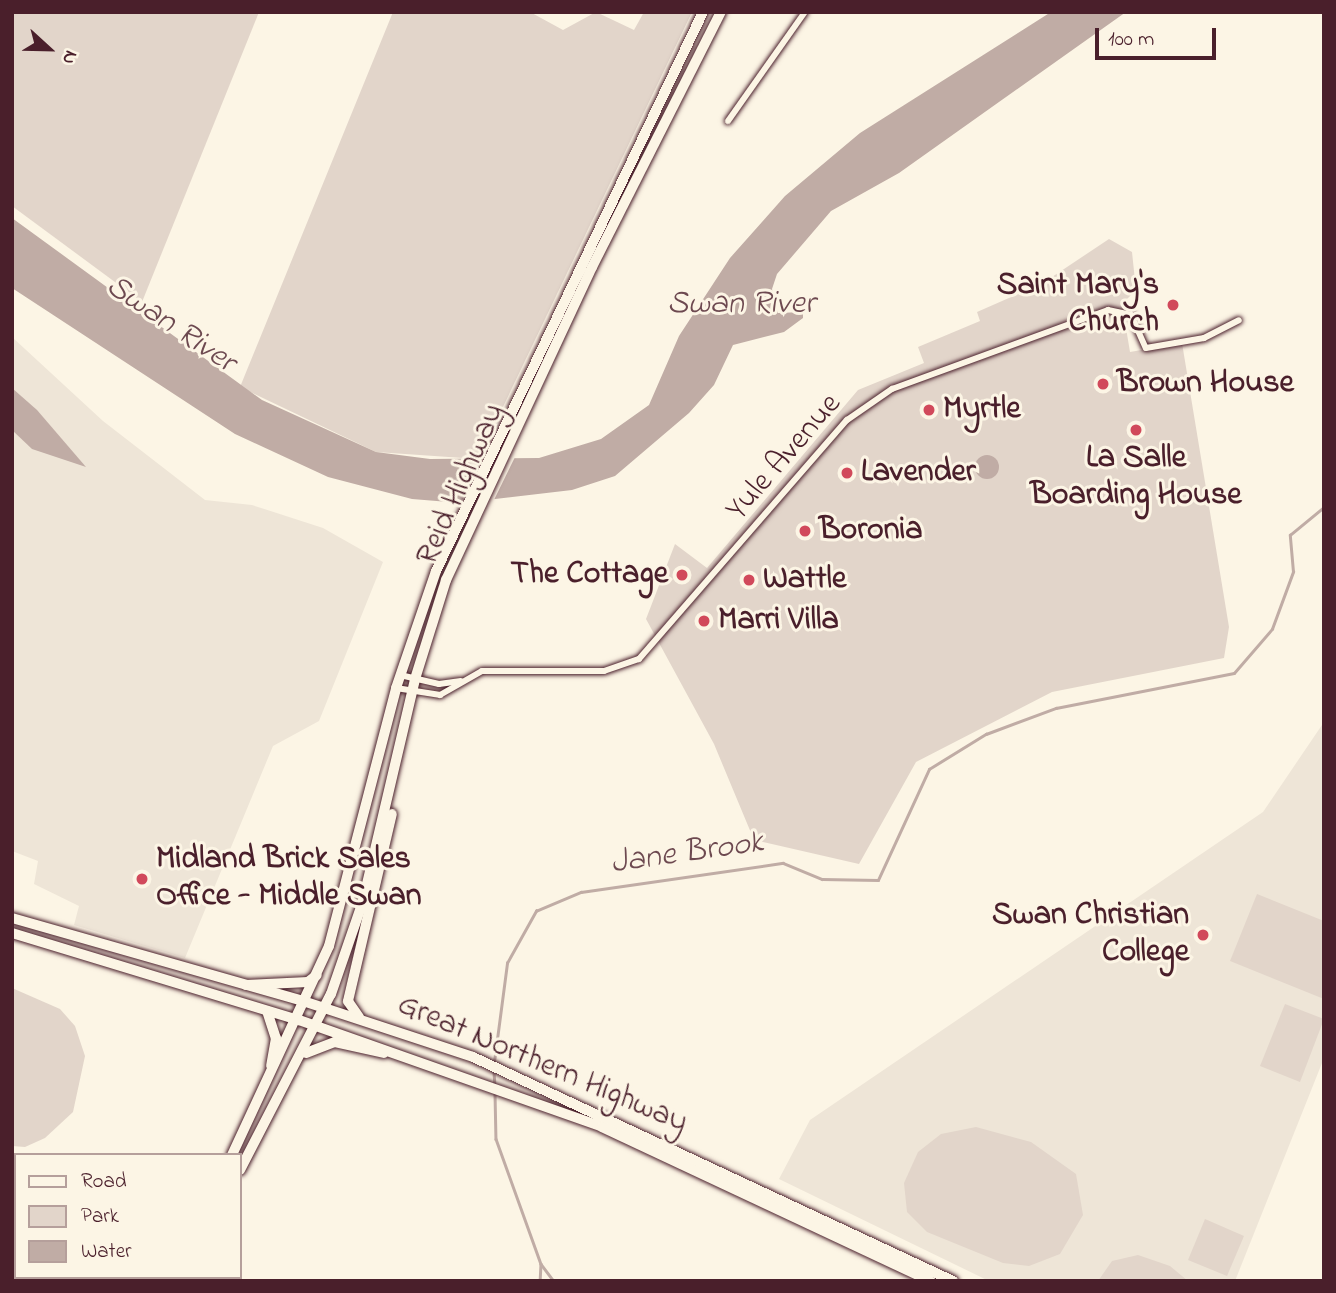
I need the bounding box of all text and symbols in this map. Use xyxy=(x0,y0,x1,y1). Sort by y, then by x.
north arrow xyxy=(14,14,84,84)
scale bar xyxy=(1098,14,1219,58)
text: 100 m xyxy=(1108,25,1154,55)
text: N xyxy=(54,46,84,68)
water label: Swan River xyxy=(98,267,242,383)
place label: Saint Mary's Church xyxy=(997,268,1159,343)
water label: Swan River xyxy=(667,285,815,325)
marker: Saint Mary's Church xyxy=(1165,297,1181,313)
place label: Brown House xyxy=(1117,365,1294,403)
marker: Brown House xyxy=(1095,376,1111,392)
street label: Yule Avenue xyxy=(719,386,851,530)
place label: Myrtle xyxy=(943,391,1021,429)
street label: Reid Highway xyxy=(409,398,515,572)
marker: Myrtle xyxy=(921,402,937,418)
marker: La Salle Boarding House xyxy=(1128,422,1144,438)
place label: La Salle Boarding House xyxy=(1030,441,1242,516)
place label: Lavender xyxy=(861,454,976,492)
marker: Lavender xyxy=(839,465,855,481)
place label: Boronia xyxy=(819,512,923,550)
marker: Boronia xyxy=(797,523,813,539)
place label: The Cottage xyxy=(510,556,668,594)
place label: Wattle xyxy=(763,561,846,599)
marker: The Cottage xyxy=(674,567,690,583)
marker: Wattle xyxy=(741,572,757,588)
place label: Marri Villa xyxy=(718,602,839,640)
marker: Marri Villa xyxy=(696,613,712,629)
water label: Jane Brook xyxy=(608,824,766,884)
place label: Midland Brick Sales Office - Middle Swan xyxy=(156,842,422,917)
marker: Midland Brick Sales Office - Middle Swan xyxy=(134,871,150,887)
place label: Swan Christian College xyxy=(992,898,1189,973)
marker: Swan Christian College xyxy=(1195,927,1211,943)
street label: Great Northern Highway xyxy=(391,987,693,1143)
legend xyxy=(14,1153,242,1279)
text: Road xyxy=(81,1167,127,1197)
text: Park xyxy=(81,1202,119,1232)
text: Water xyxy=(81,1237,132,1267)

